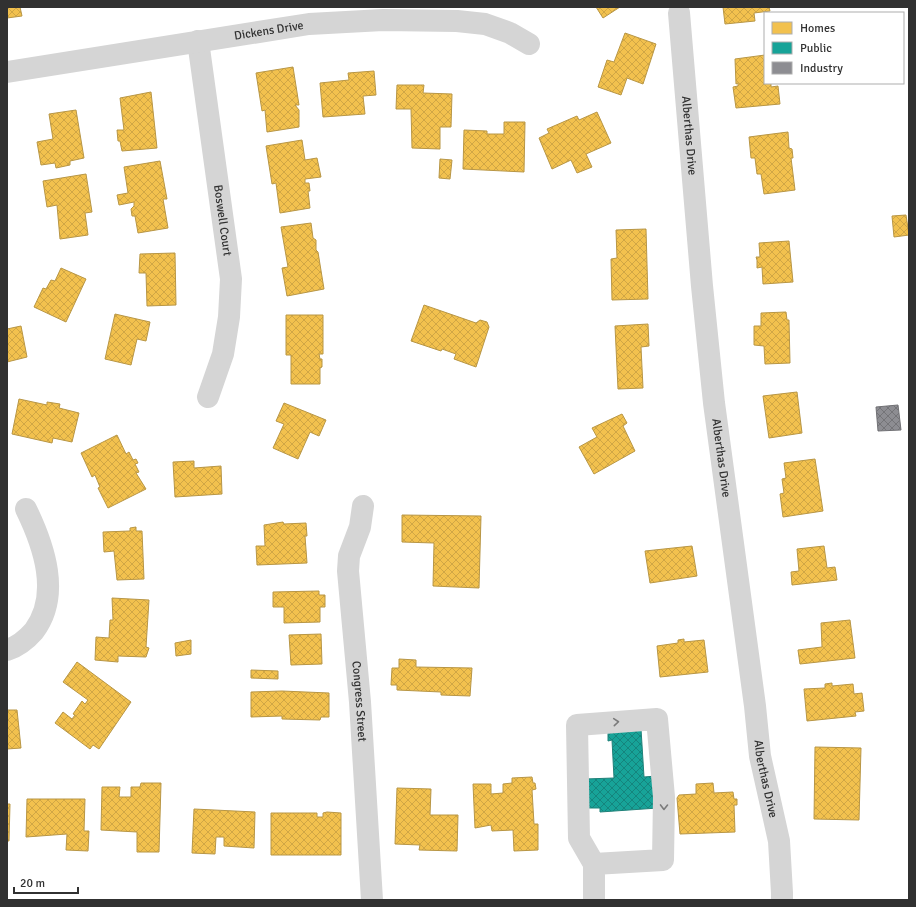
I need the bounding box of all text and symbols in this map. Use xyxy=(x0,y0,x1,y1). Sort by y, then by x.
legend xyxy=(764,12,904,84)
street label: Dickens Drive xyxy=(233,18,304,43)
text: Homes xyxy=(800,21,835,36)
text: Public xyxy=(800,41,832,56)
text: Industry xyxy=(800,61,843,76)
street label: Alberthas Drive xyxy=(679,95,700,176)
street label: Boswell Court xyxy=(211,184,235,257)
street label: Alberthas Drive xyxy=(709,418,734,498)
street label: Congress Street xyxy=(349,660,370,742)
one-way arrow xyxy=(613,718,619,727)
street label: Alberthas Drive xyxy=(751,739,781,819)
one-way arrow xyxy=(660,804,668,810)
scale bar xyxy=(14,869,78,895)
text: 20 m xyxy=(20,876,45,891)

